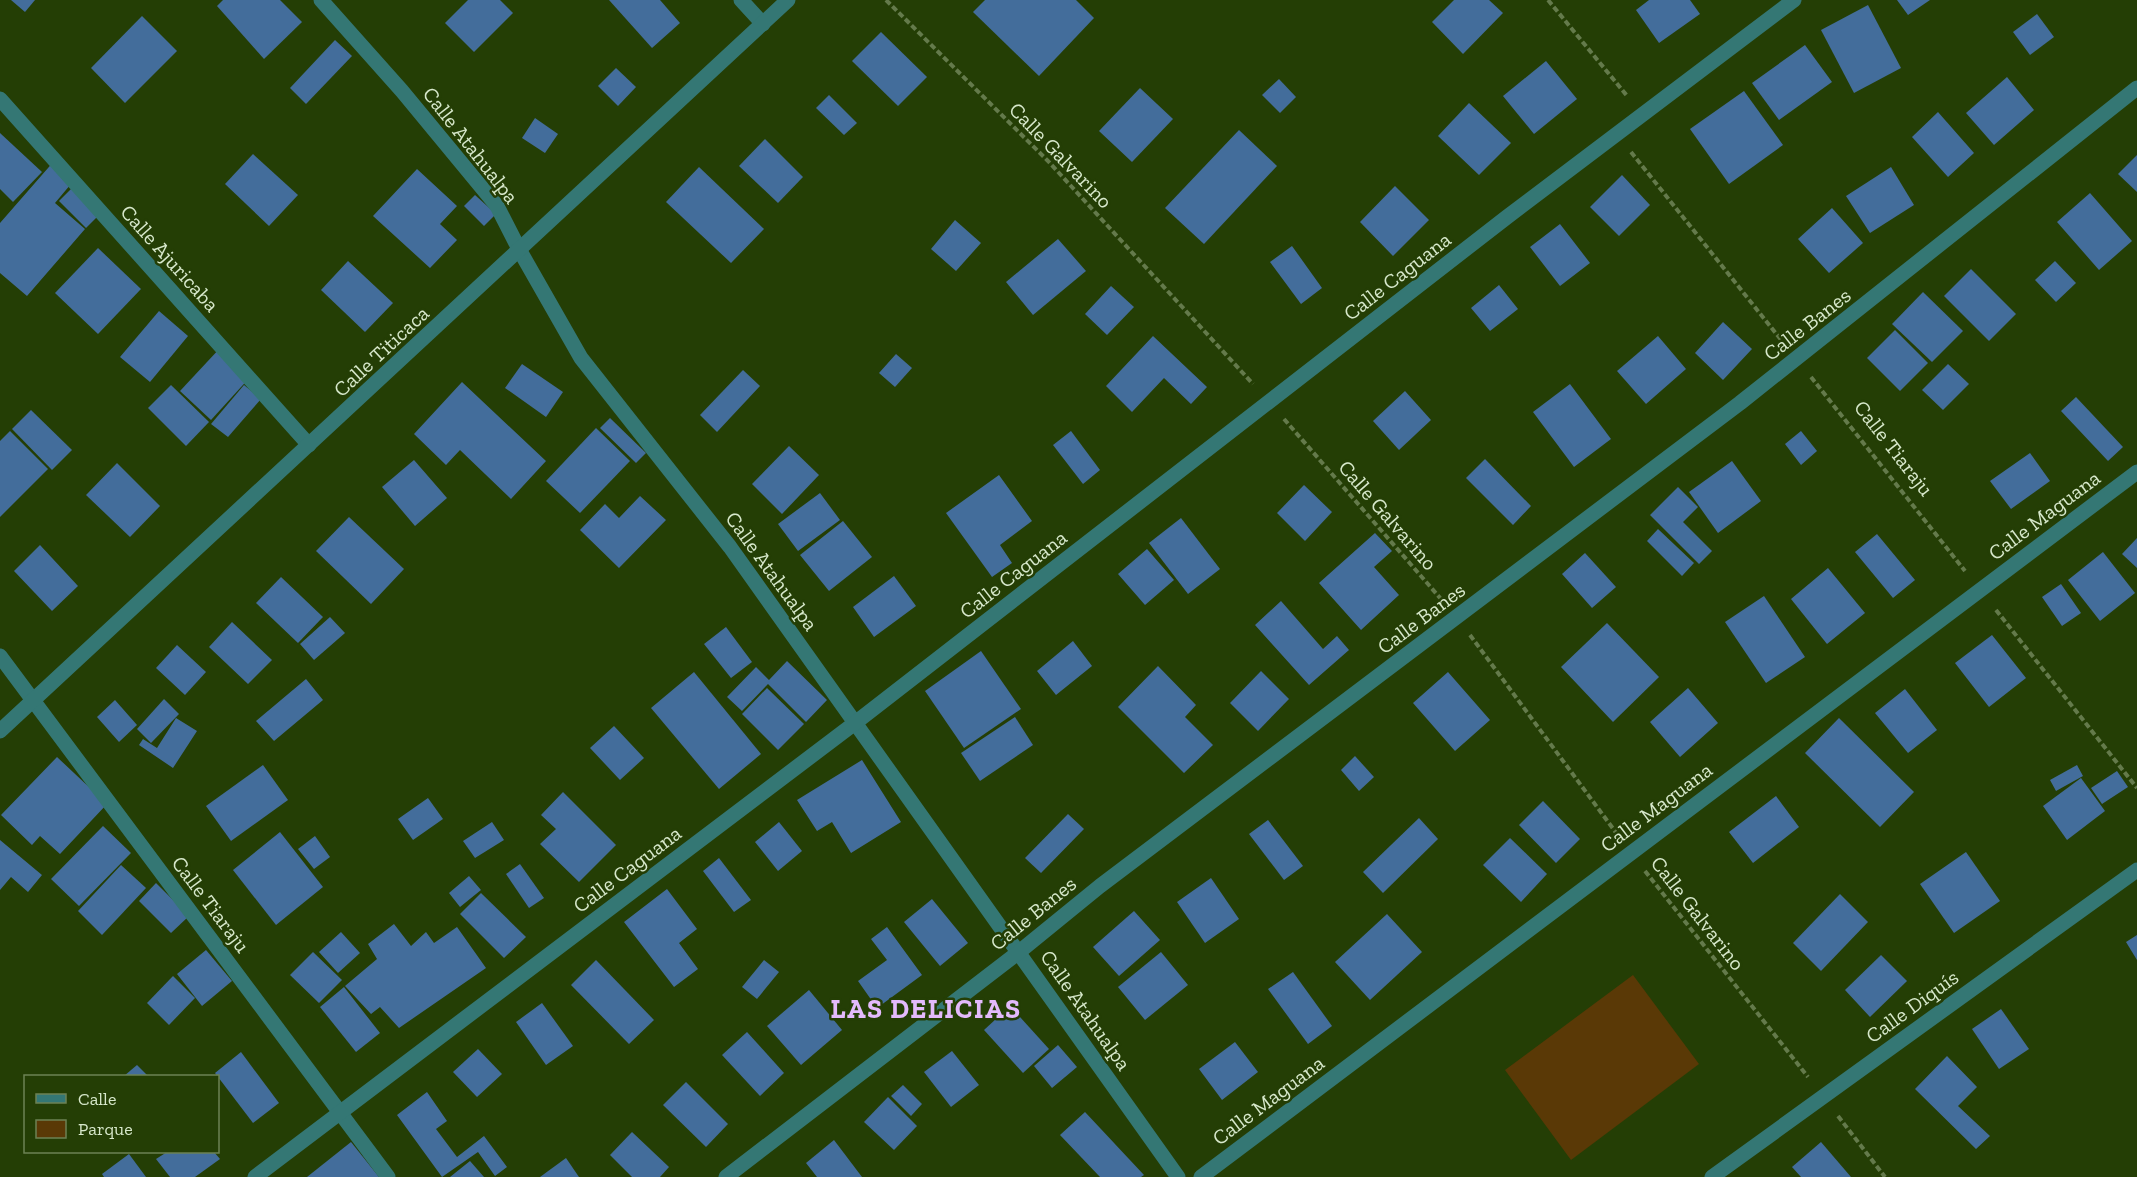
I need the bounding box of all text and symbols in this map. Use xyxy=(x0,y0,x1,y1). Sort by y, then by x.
street label: Calle Atahualpa xyxy=(418,82,524,208)
street label: Calle Galvarino xyxy=(1004,97,1118,213)
street label: Calle Ajuricaba xyxy=(115,199,225,317)
street label: Calle Caguana xyxy=(1339,226,1455,326)
street label: Calle Banes xyxy=(1759,282,1855,366)
street label: Calle Titicaca xyxy=(328,300,434,402)
street label: Calle Tiaraju xyxy=(1848,395,1939,501)
street label: Calle Galvarino xyxy=(1333,455,1443,575)
street label: Calle Maguana xyxy=(1983,465,2105,565)
street label: Calle Atahualpa xyxy=(720,507,824,635)
street label: Calle Caguana xyxy=(955,524,1071,624)
street label: Calle Banes xyxy=(1372,577,1470,659)
street label: Calle Maguana xyxy=(1595,757,1717,857)
street label: Calle Caguana xyxy=(568,820,686,918)
street label: Calle Tiaraju xyxy=(166,851,255,958)
street label: Calle Galvarino xyxy=(1646,851,1750,975)
street label: Calle Banes xyxy=(985,871,1081,955)
street label: Calle Atahualpa xyxy=(1035,945,1137,1075)
street label: Calle Diquís xyxy=(1861,964,1963,1048)
district label: LAS DELICIAS xyxy=(830,993,1022,1025)
street label: Calle Maguana xyxy=(1207,1050,1329,1150)
legend xyxy=(24,1075,219,1153)
text: Calle xyxy=(78,1088,116,1110)
text: Parque xyxy=(78,1118,133,1140)

